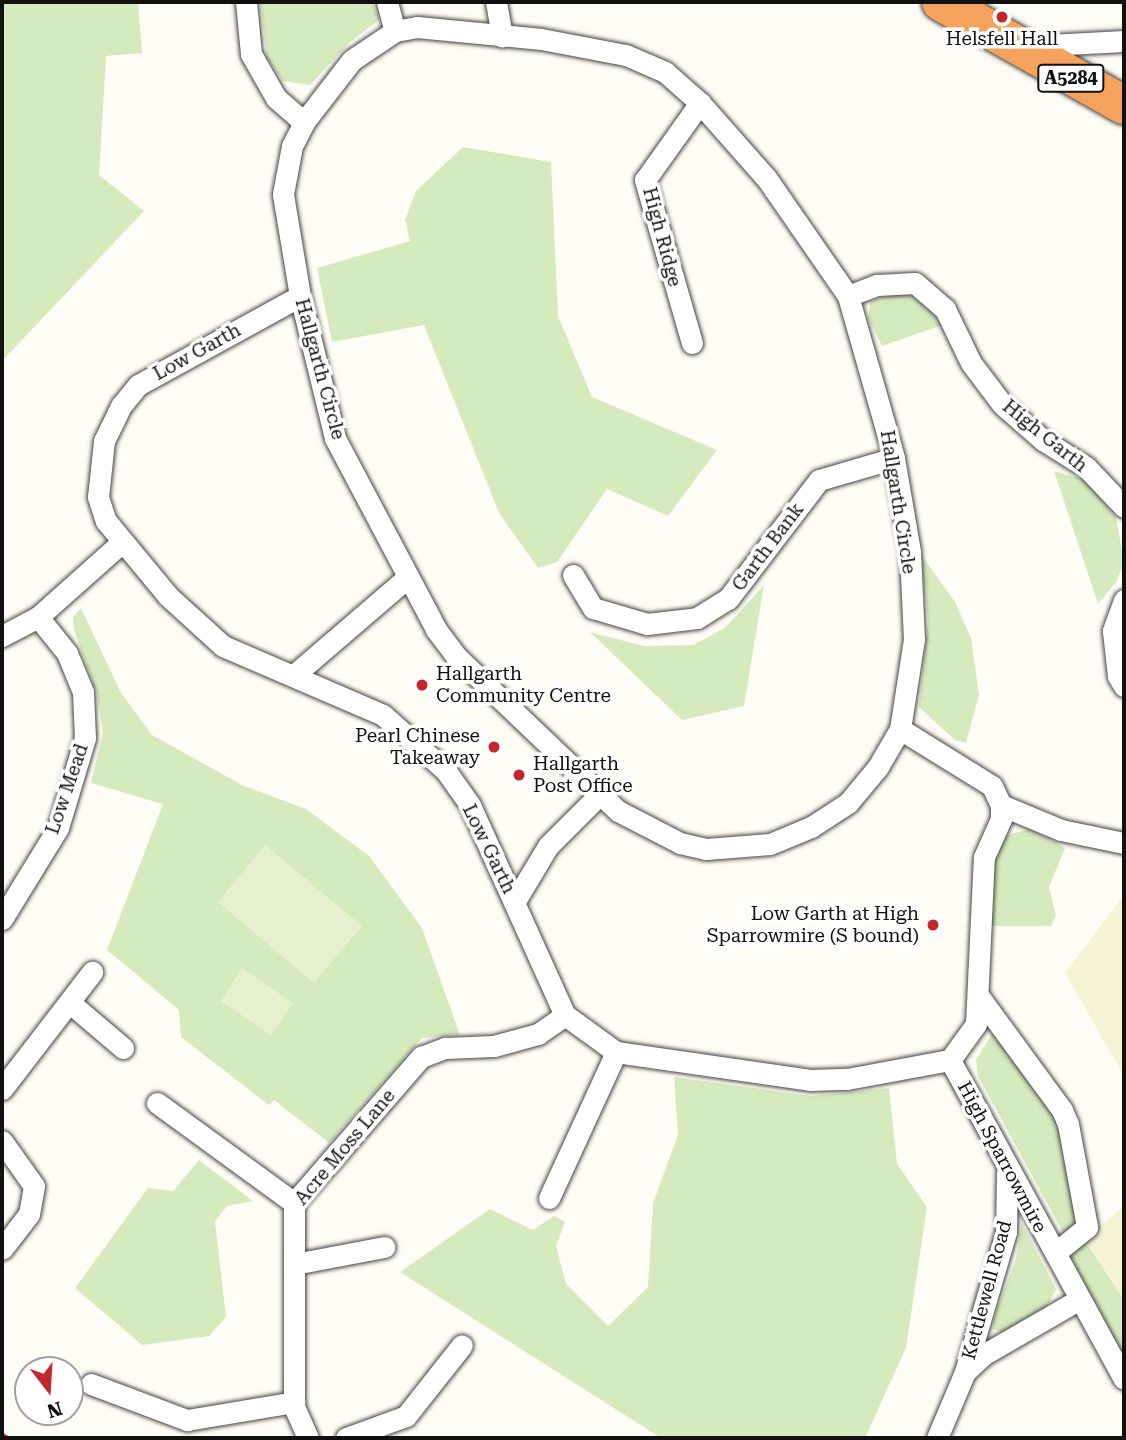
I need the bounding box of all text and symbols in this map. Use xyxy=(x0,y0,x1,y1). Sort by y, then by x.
marker: Helsfell Hall xyxy=(994,9,1010,25)
place label: Helsfell Hall xyxy=(946,28,1058,50)
road number: A5284 xyxy=(1036,64,1106,92)
street label: High Ridge xyxy=(638,185,686,289)
street label: Hallgarth Circle xyxy=(290,296,350,442)
street label: Low Garth xyxy=(149,319,245,385)
street label: High Garth xyxy=(998,395,1092,477)
street label: Hallgarth Circle xyxy=(875,429,921,575)
street label: Garth Bank xyxy=(727,498,809,596)
place label: Hallgarth Community Centre xyxy=(436,663,611,707)
marker: Hallgarth Community Centre xyxy=(414,677,430,693)
place label: Pearl Chinese Takeaway xyxy=(355,725,480,769)
marker: Pearl Chinese Takeaway xyxy=(486,739,502,755)
street label: Low Mead xyxy=(41,741,93,837)
place label: Hallgarth Post Office xyxy=(533,753,633,797)
marker: Hallgarth Post Office xyxy=(511,767,527,783)
street label: Low Garth xyxy=(458,801,520,897)
place label: Low Garth at High Sparrowmire (S bound) xyxy=(707,903,919,947)
marker: Low Garth at High Sparrowmire (S bound) xyxy=(925,917,941,933)
street label: High Sparrowmire xyxy=(952,1077,1052,1237)
street label: Acre Moss Lane xyxy=(290,1085,400,1209)
street label: Kettlewell Road xyxy=(957,1218,1017,1362)
north arrow xyxy=(14,1356,84,1426)
text: N xyxy=(44,1397,65,1423)

